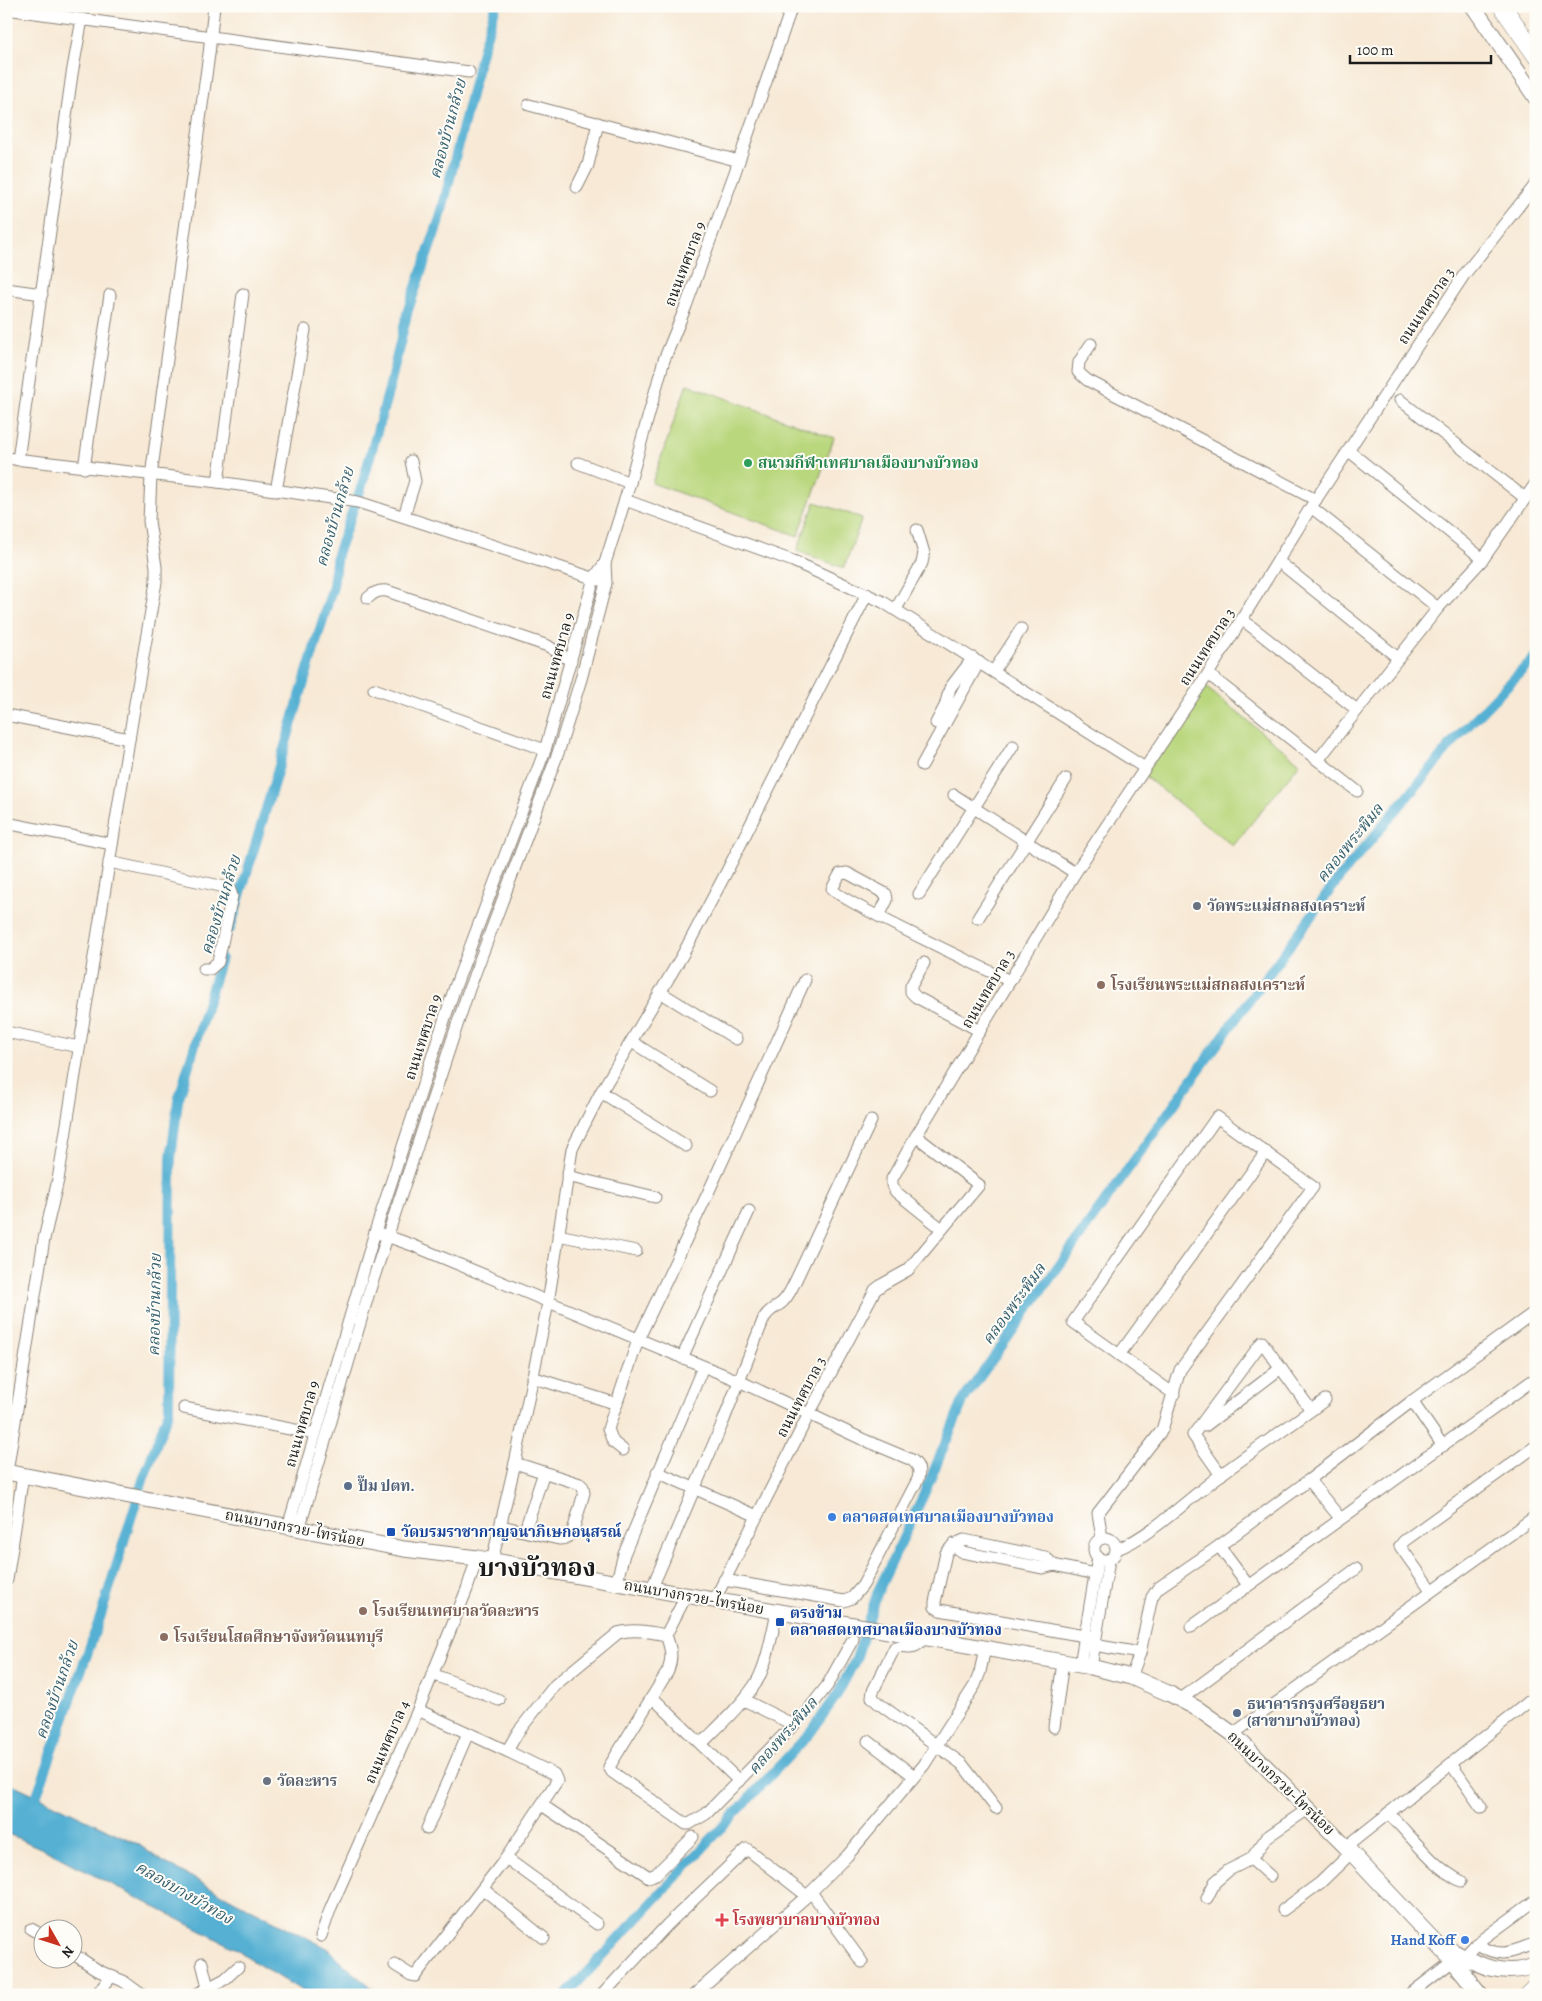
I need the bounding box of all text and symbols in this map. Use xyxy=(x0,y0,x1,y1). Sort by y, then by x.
scale bar xyxy=(1350,32,1491,64)
text: 100 m xyxy=(1357,40,1394,60)
water label: คลองบ้านกล้วย xyxy=(424,75,472,181)
street label: ถนนเทศบาล 9 xyxy=(660,219,710,309)
street label: ถนนเทศบาล 3 xyxy=(1393,264,1459,348)
place label: สนามกีฬาเทศบาลเมืองบางบัวทอง xyxy=(758,453,979,473)
marker: สนามกีฬาเทศบาลเมืองบางบัวทอง xyxy=(742,457,754,469)
water label: คลองบ้านกล้วย xyxy=(310,463,360,569)
street label: ถนนเทศบาล 3 xyxy=(1174,604,1240,690)
street label: ถนนเทศบาล 9 xyxy=(535,610,579,702)
water label: คลองพระพิมล xyxy=(1311,799,1389,887)
water label: คลองบ้านกล้วย xyxy=(195,851,247,957)
place label: วัดพระแม่สกลสงเคราะห์ xyxy=(1207,896,1366,916)
marker: วัดพระแม่สกลสงเคราะห์ xyxy=(1191,900,1203,912)
street label: ถนนเทศบาล 3 xyxy=(957,946,1019,1032)
place label: โรงเรียนพระแม่สกลสงเคราะห์ xyxy=(1110,974,1306,995)
marker: โรงเรียนพระแม่สกลสงเคราะห์ xyxy=(1095,979,1107,991)
street label: ถนนเทศบาล 9 xyxy=(400,991,446,1082)
water label: คลองบ้านกล้วย xyxy=(143,1252,167,1357)
water label: คลองพระพิมล xyxy=(977,1258,1051,1349)
street label: ถนนเทศบาล 3 xyxy=(771,1353,831,1441)
street label: ถนนเทศบาล 9 xyxy=(280,1378,324,1470)
place label: ปั๊ม ปตท. xyxy=(358,1475,415,1496)
marker: ปั๊ม ปตท. xyxy=(342,1480,354,1492)
street label: ถนนบางกรวย-ไทรน้อย xyxy=(223,1504,367,1551)
place label: ตลาดสดเทศบาลเมืองบางบัวทอง xyxy=(842,1507,1054,1527)
marker: ตลาดสดเทศบาลเมืองบางบัวทอง xyxy=(826,1511,838,1523)
place label: วัดบรมราชากาญจนาภิเษกอนุสรณ์ xyxy=(401,1522,622,1543)
marker: วัดบรมราชากาญจนาภิเษกอนุสรณ์ xyxy=(385,1526,397,1538)
district label: บางบัวทอง xyxy=(478,1551,596,1585)
street label: ถนนบางกรวย-ไทรน้อย xyxy=(622,1574,766,1619)
place label: โรงเรียนเทศบาลวัดละหาร xyxy=(372,1600,539,1621)
place label: ตรงข้าม ตลาดสดเทศบาลเมืองบางบัวทอง xyxy=(790,1603,1002,1640)
marker: โรงเรียนเทศบาลวัดละหาร xyxy=(357,1605,369,1617)
marker: ตรงข้าม ตลาดสดเทศบาลเมืองบางบัวทอง xyxy=(774,1616,786,1628)
place label: โรงเรียนโสตศึกษาจังหวัดนนทบุรี xyxy=(173,1626,383,1648)
marker: โรงเรียนโสตศึกษาจังหวัดนนทบุรี xyxy=(158,1631,170,1643)
water label: คลองบ้านกล้วย xyxy=(30,1637,85,1742)
water label: คลองพระพิมล xyxy=(743,1692,823,1779)
place label: ธนาคารกรุงศรีอยุธยา (สาขาบางบัวทอง) xyxy=(1247,1694,1385,1731)
street label: ถนนเทศบาล 4 xyxy=(360,1697,414,1787)
marker: ธนาคารกรุงศรีอยุธยา (สาขาบางบัวทอง) xyxy=(1231,1707,1243,1719)
street label: ถนนบางกรวย-ไทรน้อย xyxy=(1223,1726,1340,1840)
place label: วัดละหาร xyxy=(277,1771,337,1791)
marker: วัดละหาร xyxy=(261,1775,273,1787)
water label: คลองบางบัวทอง xyxy=(131,1856,238,1930)
place label: โรงพยาบาลบางบัวทอง xyxy=(732,1909,880,1930)
marker: โรงพยาบาลบางบัวทอง xyxy=(715,1913,729,1927)
north arrow xyxy=(32,1918,82,1968)
place label: Hand Koff xyxy=(1391,1930,1457,1950)
marker: Hand Koff xyxy=(1459,1934,1471,1946)
text: N xyxy=(57,1942,78,1962)

